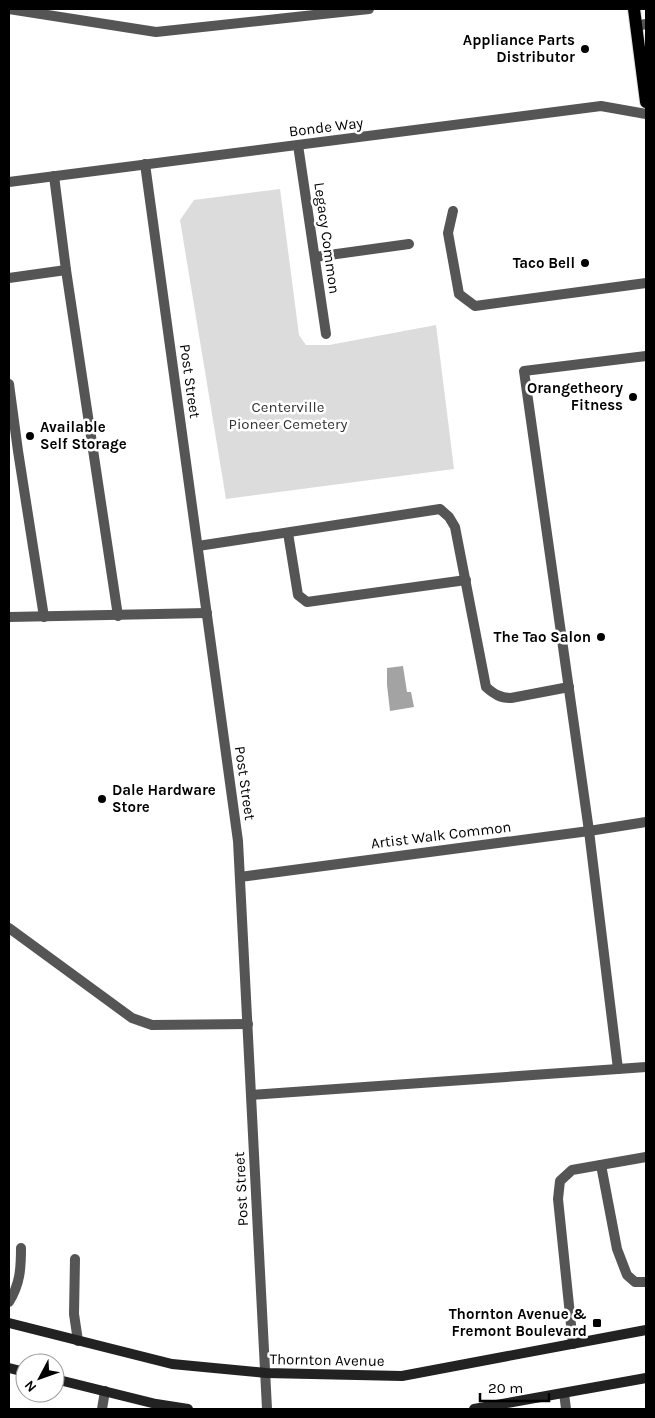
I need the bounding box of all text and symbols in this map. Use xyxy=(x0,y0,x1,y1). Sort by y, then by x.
place label: Appliance Parts Distributor xyxy=(463,31,575,66)
marker: Appliance Parts Distributor xyxy=(579,43,591,55)
street label: Bonde Way xyxy=(288,114,364,140)
street label: Legacy Common xyxy=(310,181,344,295)
place label: Taco Bell xyxy=(513,254,575,272)
marker: Taco Bell xyxy=(579,257,591,269)
street label: Post Street xyxy=(176,343,204,420)
place label: Orangetheory Fitness xyxy=(527,379,623,414)
marker: Orangetheory Fitness xyxy=(627,391,639,403)
park label: Centerville Pioneer Cemetery xyxy=(229,398,347,433)
place label: Available Self Storage xyxy=(40,418,127,453)
marker: Available Self Storage xyxy=(24,430,36,442)
place label: The Tao Salon xyxy=(494,628,591,646)
marker: The Tao Salon xyxy=(595,631,607,643)
street label: Post Street xyxy=(231,745,259,822)
place label: Dale Hardware Store xyxy=(112,781,216,816)
marker: Dale Hardware Store xyxy=(96,793,108,805)
street label: Artist Walk Common xyxy=(370,817,512,853)
street label: Post Street xyxy=(230,1151,252,1227)
place label: Thornton Avenue & Fremont Boulevard xyxy=(449,1305,587,1340)
marker: Thornton Avenue & Fremont Boulevard xyxy=(591,1317,603,1329)
street label: Thornton Avenue xyxy=(269,1350,385,1370)
north arrow xyxy=(15,1353,65,1403)
scale bar xyxy=(480,1370,549,1402)
text: N xyxy=(21,1377,40,1396)
text: 20 m xyxy=(488,1379,523,1397)

